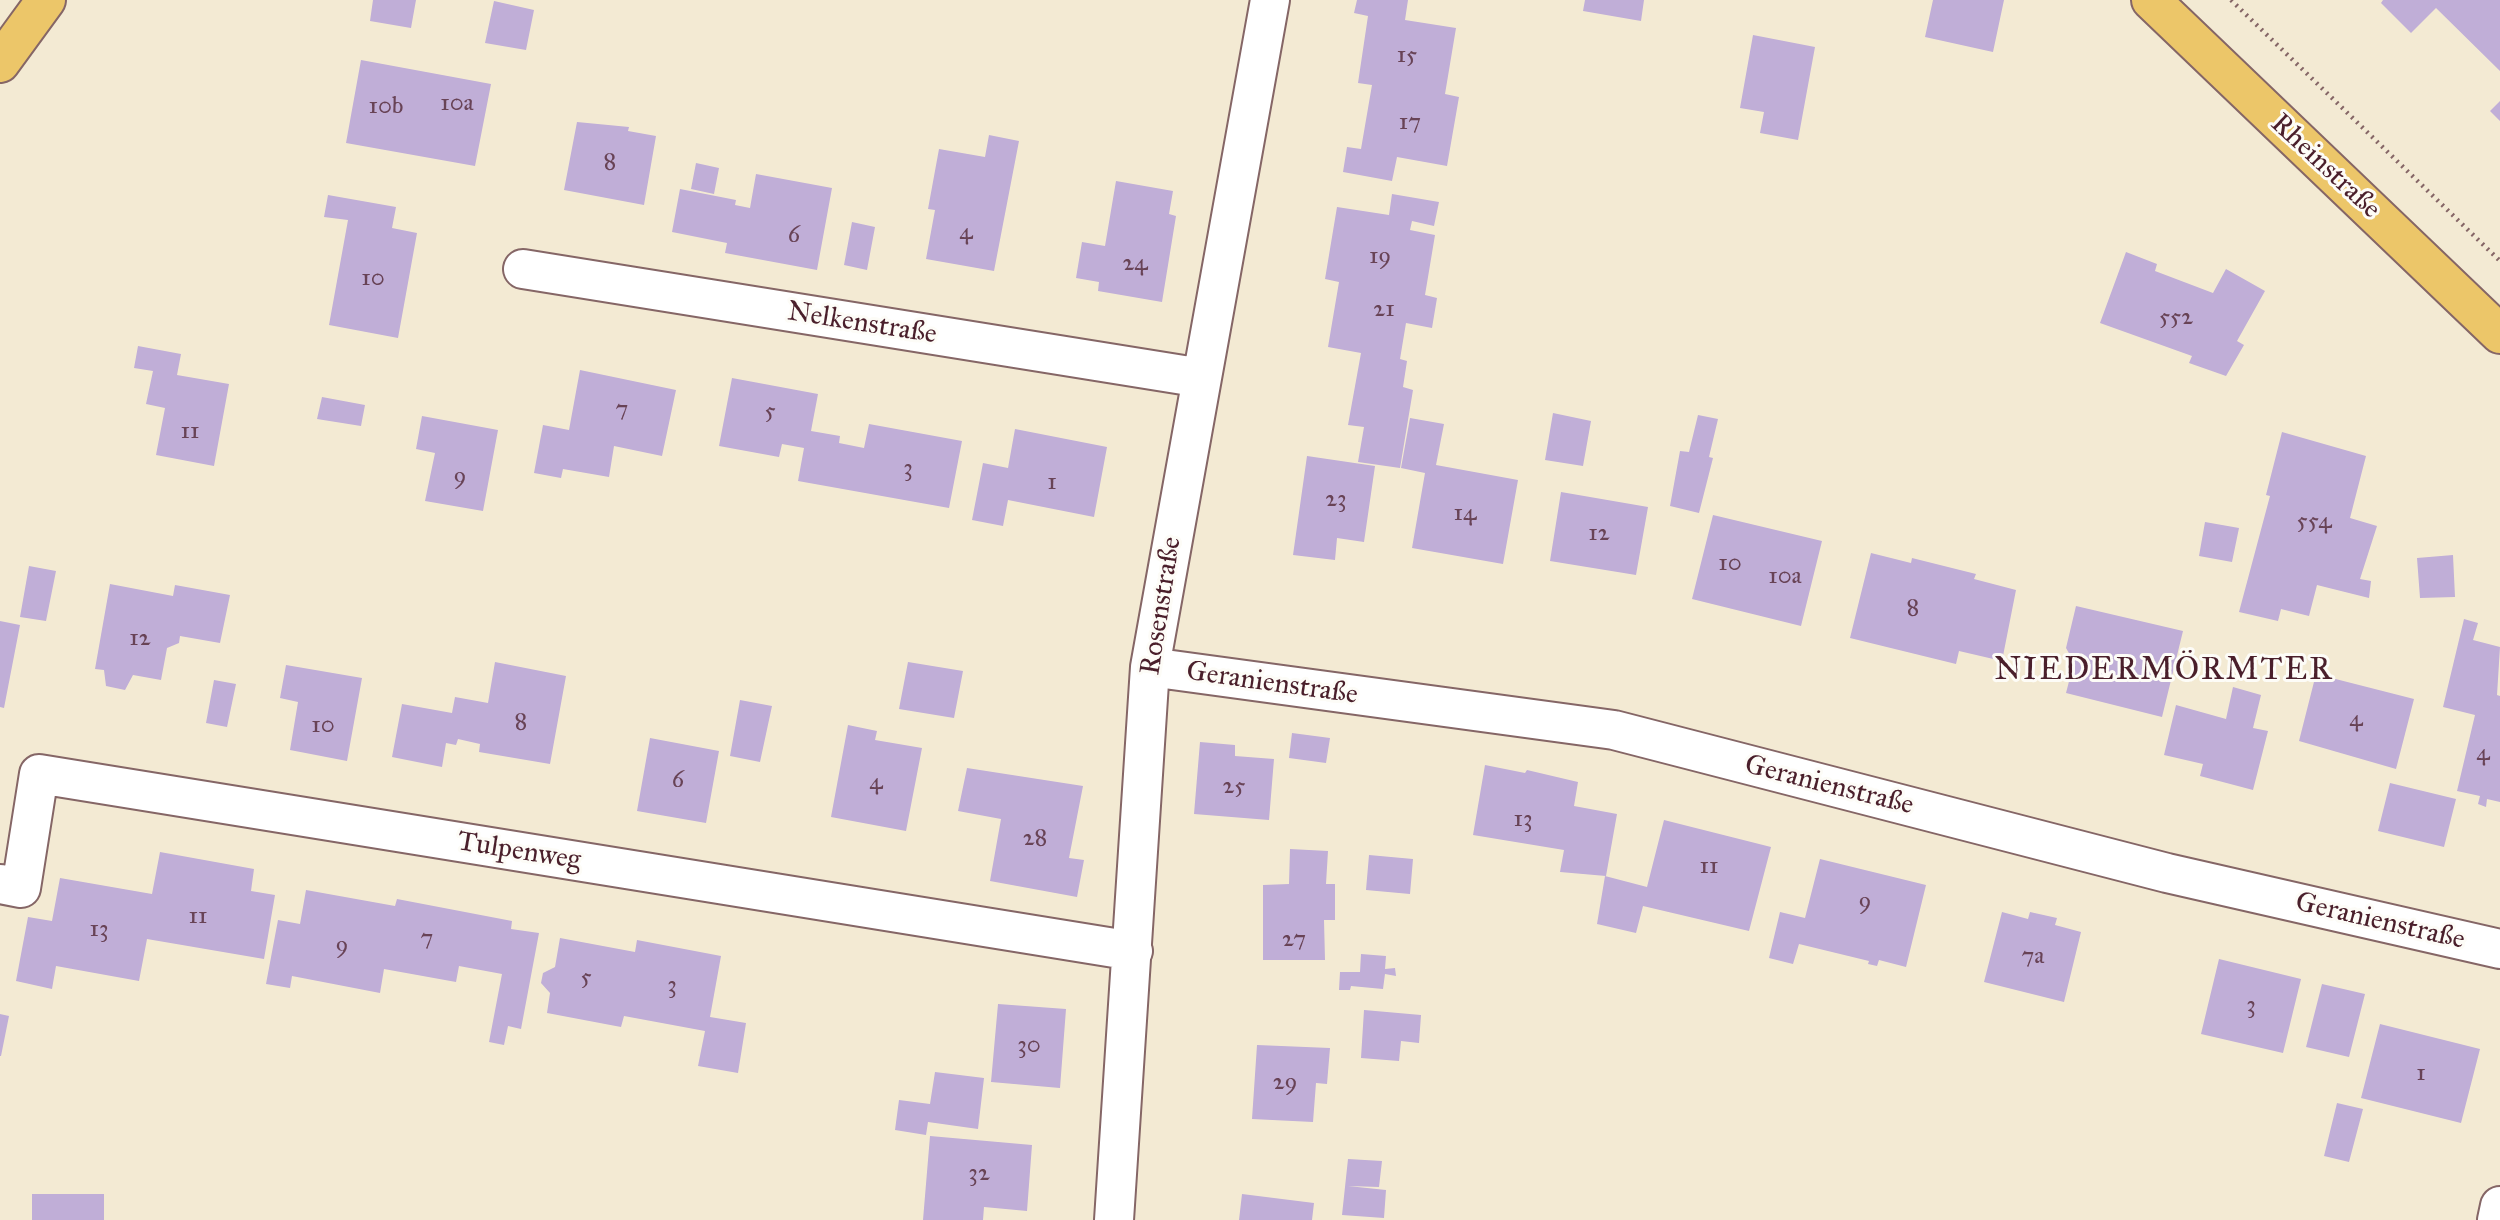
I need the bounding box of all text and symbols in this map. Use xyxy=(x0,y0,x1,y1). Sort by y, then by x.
house number: 15 xyxy=(1397,42,1417,70)
house number: 10a xyxy=(440,90,474,118)
house number: 10b xyxy=(369,93,403,121)
street label: Rheinstraße xyxy=(2263,108,2387,226)
house number: 17 xyxy=(1399,109,1421,137)
house number: 8 xyxy=(604,149,616,177)
house number: 4 xyxy=(959,219,973,247)
house number: 6 xyxy=(788,222,800,250)
house number: 19 xyxy=(1369,243,1391,271)
house number: 24 xyxy=(1122,250,1148,278)
house number: 10 xyxy=(361,265,385,293)
street label: Nelkenstraße xyxy=(785,296,939,352)
house number: 21 xyxy=(1373,296,1395,324)
house number: 552 xyxy=(2159,304,2193,332)
house number: 7 xyxy=(616,396,628,424)
house number: 5 xyxy=(764,398,776,426)
house number: 11 xyxy=(181,418,199,446)
house number: 3 xyxy=(903,455,913,483)
house number: 9 xyxy=(454,463,466,491)
house number: 1 xyxy=(1047,469,1057,497)
house number: 23 xyxy=(1325,486,1347,514)
house number: 14 xyxy=(1454,500,1476,528)
house number: 554 xyxy=(2296,508,2332,536)
house number: 12 xyxy=(1588,520,1610,548)
street label: Rosenstraße xyxy=(1135,535,1189,677)
house number: 10 xyxy=(1718,550,1742,578)
house number: 10a xyxy=(1768,563,1802,591)
house number: 8 xyxy=(1907,595,1919,623)
house number: 12 xyxy=(129,625,151,653)
district label: NIEDERMÖRMTER xyxy=(1996,652,2332,690)
street label: Geranienstraße xyxy=(1184,655,1360,713)
house number: 4 xyxy=(2349,706,2363,734)
house number: 8 xyxy=(515,709,527,737)
house number: 10 xyxy=(311,712,335,740)
house number: 4 xyxy=(2476,740,2490,768)
street label: Geranienstraße xyxy=(1741,749,1917,823)
house number: 6 xyxy=(672,767,684,795)
house number: 4 xyxy=(869,769,883,797)
house number: 25 xyxy=(1223,773,1245,801)
house number: 13 xyxy=(1513,806,1533,834)
house number: 28 xyxy=(1023,825,1047,853)
street label: Tulpenweg xyxy=(455,826,583,878)
house number: 11 xyxy=(1700,853,1718,881)
street label: Geranienstraße xyxy=(2292,886,2468,958)
house number: 9 xyxy=(1859,888,1871,916)
house number: 11 xyxy=(189,903,207,931)
house number: 13 xyxy=(89,916,109,944)
house number: 7 xyxy=(421,925,433,953)
house number: 27 xyxy=(1282,926,1306,954)
house number: 9 xyxy=(336,932,348,960)
house number: 7a xyxy=(2022,943,2044,971)
house number: 5 xyxy=(580,964,592,992)
house number: 3 xyxy=(667,972,677,1000)
house number: 3 xyxy=(2246,992,2256,1020)
house number: 30 xyxy=(1017,1032,1041,1060)
house number: 1 xyxy=(2416,1060,2426,1088)
house number: 29 xyxy=(1273,1069,1297,1097)
house number: 32 xyxy=(968,1160,990,1188)

